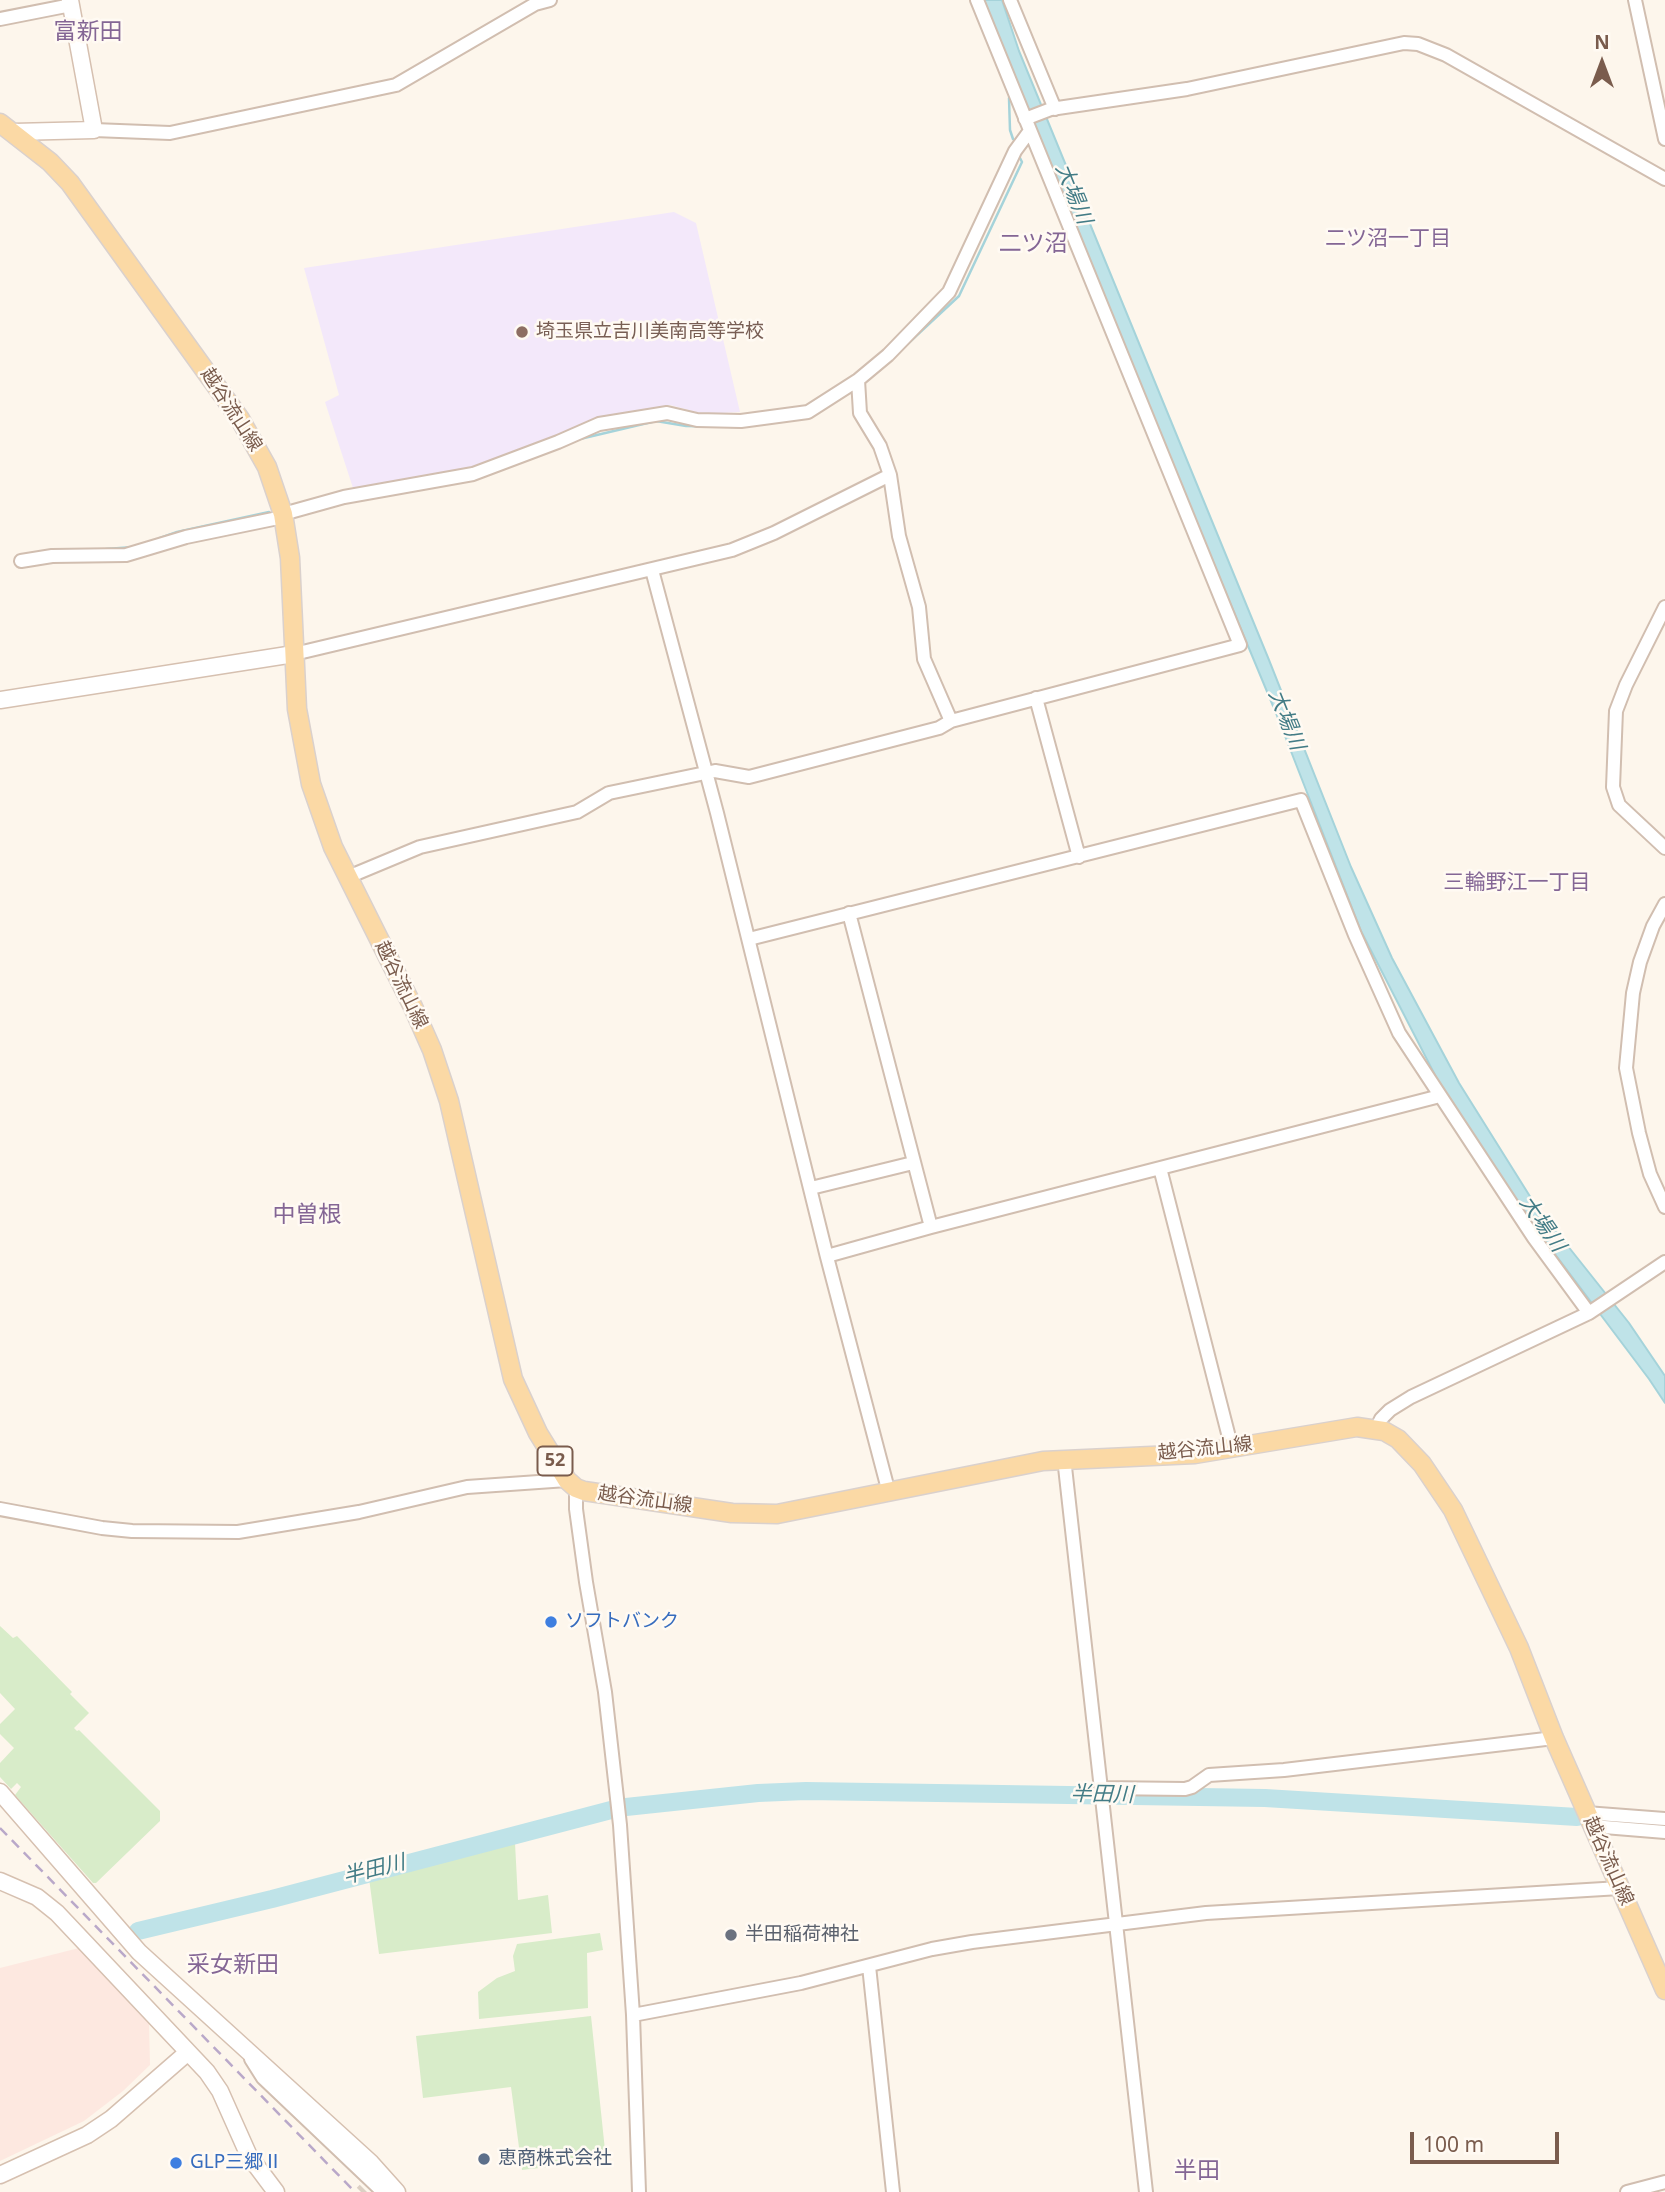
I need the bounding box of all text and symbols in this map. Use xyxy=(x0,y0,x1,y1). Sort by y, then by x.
district label: 富新田 xyxy=(54,18,122,46)
north arrow xyxy=(1567,28,1637,98)
text: N xyxy=(1594,29,1610,55)
water label: 大場川 xyxy=(1050,160,1096,228)
district label: 二ツ沼一丁目 xyxy=(1325,226,1451,252)
district label: 二ツ沼 xyxy=(999,230,1067,258)
place label: 埼玉県立吉川美南高等学校 xyxy=(536,321,764,343)
marker: 埼玉県立吉川美南高等学校 xyxy=(514,324,530,340)
street label: 越谷流山線 xyxy=(196,364,266,456)
water label: 大場川 xyxy=(1263,686,1309,754)
district label: 三輪野江一丁目 xyxy=(1444,870,1590,896)
street label: 越谷流山線 xyxy=(370,937,432,1033)
water label: 大場川 xyxy=(1514,1191,1570,1257)
district label: 中曽根 xyxy=(273,1201,341,1229)
street label: 越谷流山線 xyxy=(1157,1433,1253,1465)
road number: 52 xyxy=(538,1446,572,1476)
street label: 越谷流山線 xyxy=(596,1482,694,1518)
place label: ソフトバンク xyxy=(565,1611,679,1633)
marker: ソフトバンク xyxy=(543,1614,559,1630)
water label: 半田川 xyxy=(1070,1782,1134,1808)
street label: 越谷流山線 xyxy=(1578,1813,1638,1909)
water label: 半田川 xyxy=(340,1850,408,1890)
place label: 半田稲荷神社 xyxy=(745,1924,859,1946)
marker: 半田稲荷神社 xyxy=(723,1927,739,1943)
district label: 采女新田 xyxy=(187,1951,279,1979)
scale bar xyxy=(1413,2118,1562,2162)
text: 100 m xyxy=(1423,2130,1484,2158)
place label: 恵商株式会社 xyxy=(498,2148,612,2170)
marker: 恵商株式会社 xyxy=(476,2151,492,2167)
place label: GLP三郷Ⅱ xyxy=(190,2152,282,2174)
marker: GLP三郷Ⅱ xyxy=(168,2155,184,2171)
district label: 半田 xyxy=(1174,2157,1220,2185)

